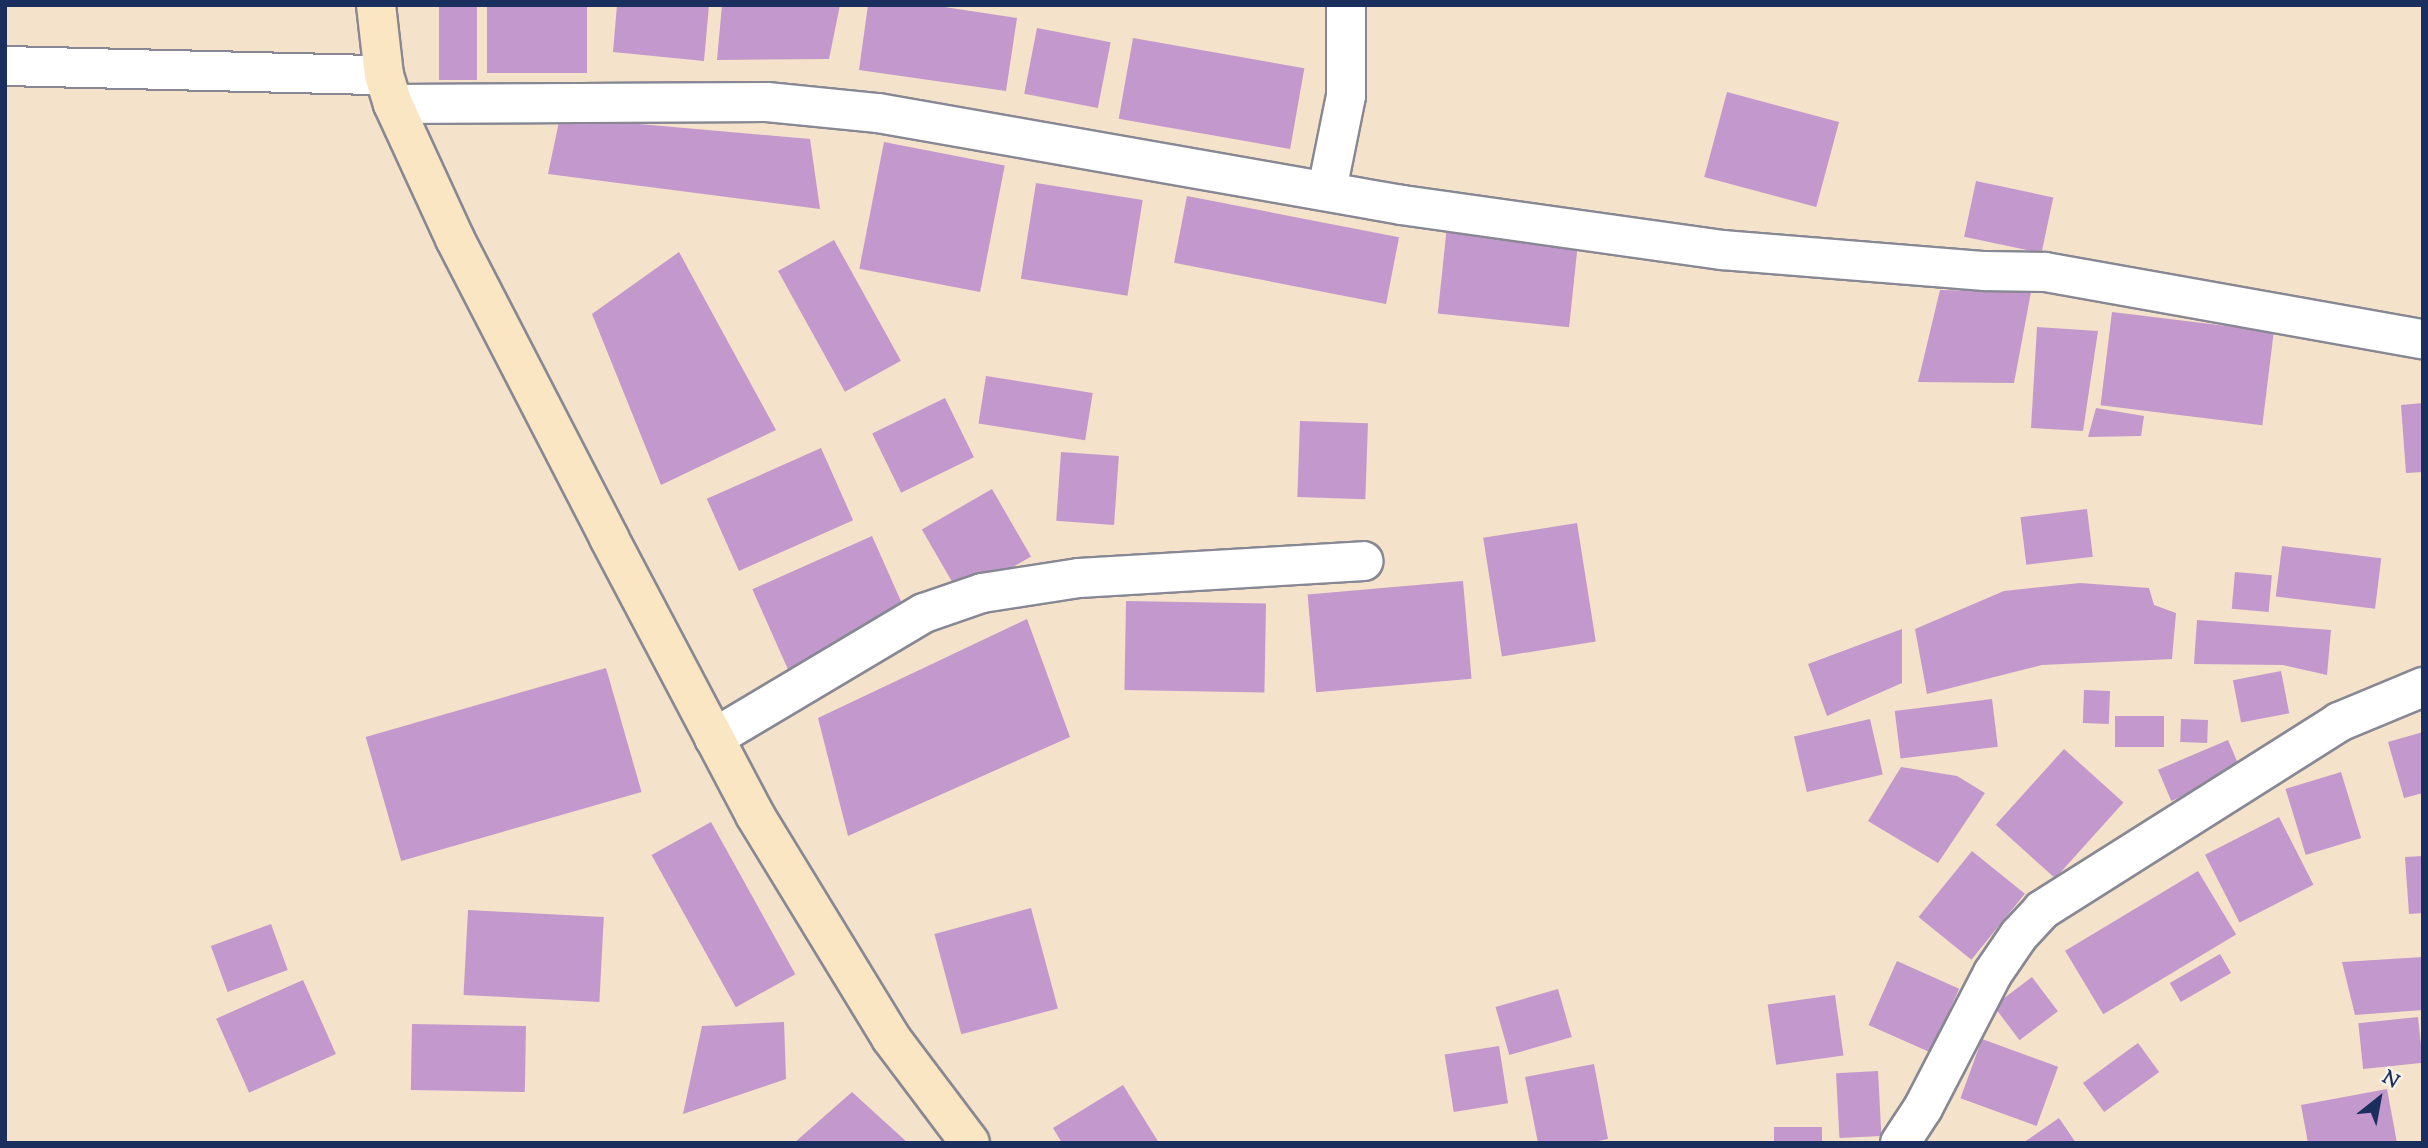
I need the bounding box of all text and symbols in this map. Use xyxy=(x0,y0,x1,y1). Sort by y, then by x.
north arrow xyxy=(2344,1064,2414,1134)
text: N xyxy=(2377,1065,2404,1096)

